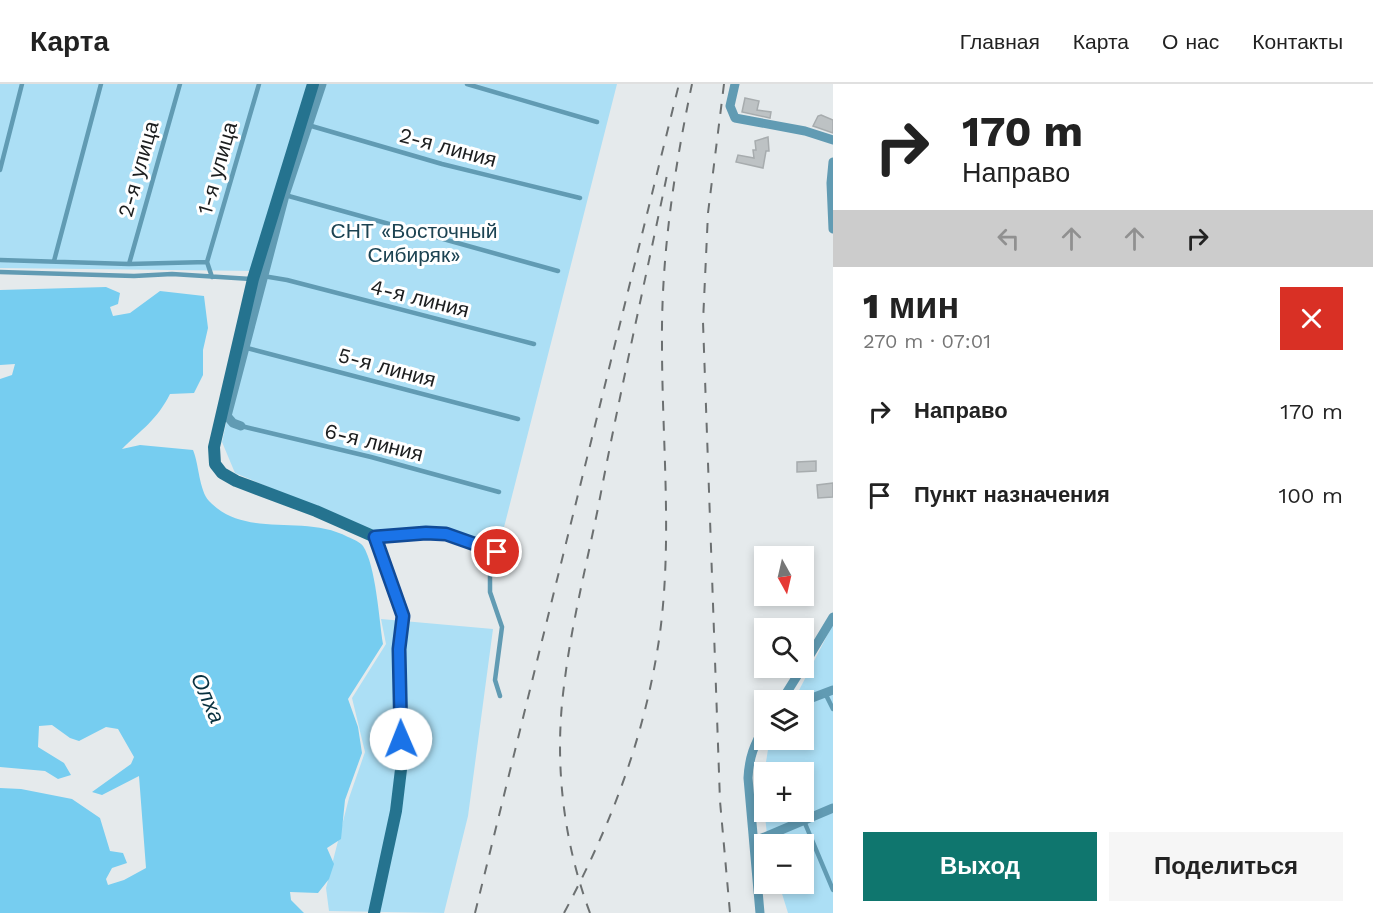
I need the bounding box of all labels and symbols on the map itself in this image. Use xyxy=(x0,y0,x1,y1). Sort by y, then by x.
street label: 2-я улица xyxy=(112,118,164,220)
street label: 1-я улица xyxy=(192,119,242,217)
street label: 2-я линия xyxy=(397,122,499,172)
park label: СНТ «Восточный Сибиряк» xyxy=(331,218,497,267)
street label: 4-я линия xyxy=(368,274,472,322)
street label: 5-я линия xyxy=(335,342,439,392)
street label: 6-я линия xyxy=(322,418,426,466)
pin xyxy=(471,526,522,577)
north arrow xyxy=(754,546,814,606)
water label: Олха xyxy=(186,669,230,727)
position arrow xyxy=(369,707,433,771)

